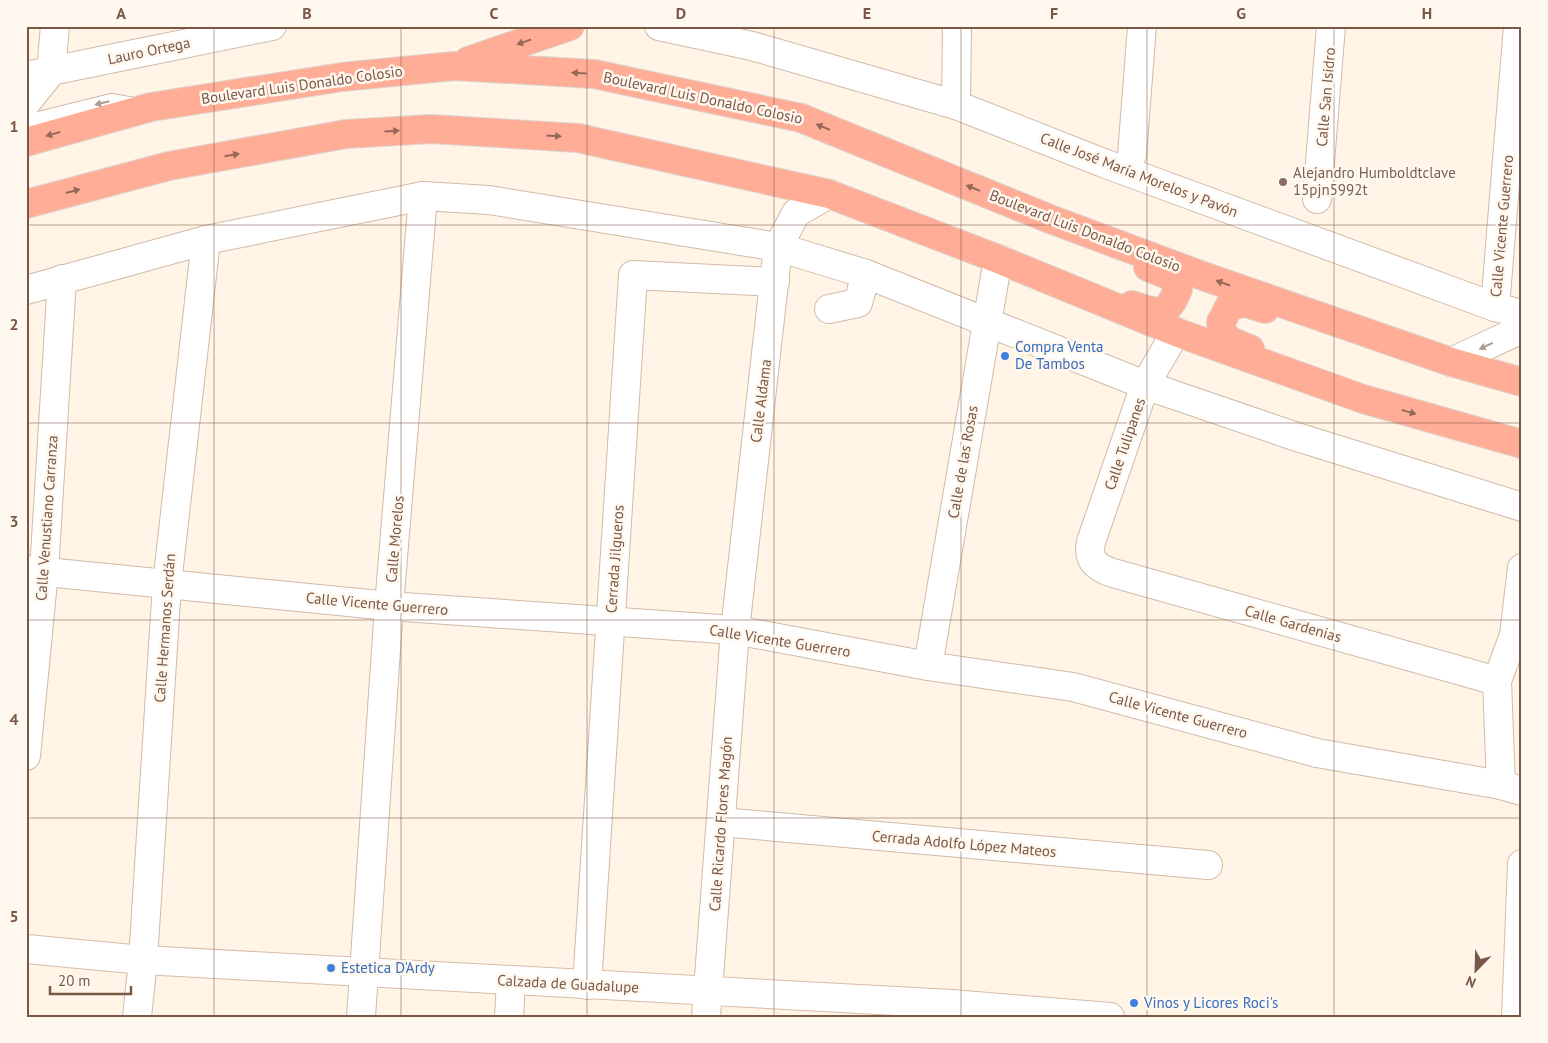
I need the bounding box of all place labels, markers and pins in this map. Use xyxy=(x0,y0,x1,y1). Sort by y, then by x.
place label: Alejandro Humboldtclave 15pjn5992t xyxy=(1293,163,1456,199)
marker: Alejandro Humboldtclave 15pjn5992t xyxy=(1277,176,1289,188)
place label: Compra Venta De Tambos xyxy=(1015,337,1103,373)
marker: Compra Venta De Tambos xyxy=(999,350,1011,362)
place label: Estetica D'Ardy xyxy=(341,958,435,977)
marker: Estetica D'Ardy xyxy=(325,962,337,974)
place label: Vinos y Licores Roci's xyxy=(1143,993,1278,1012)
marker: Vinos y Licores Roci's xyxy=(1128,997,1140,1009)

